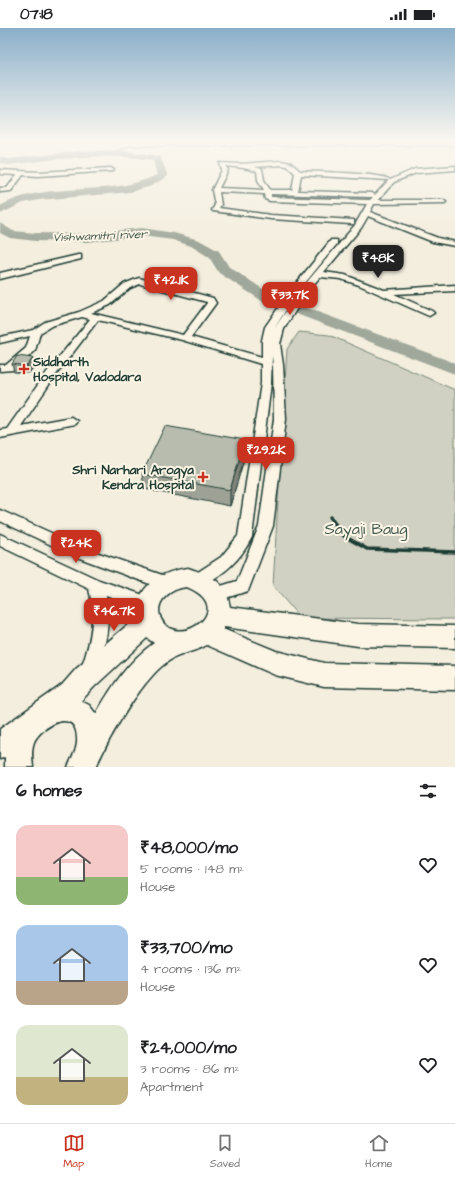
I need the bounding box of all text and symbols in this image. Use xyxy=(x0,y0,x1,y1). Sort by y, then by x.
text: 07:18 xyxy=(20,4,53,25)
water label: Vishwamitri river xyxy=(53,226,149,246)
pin: ₹48K xyxy=(354,245,402,279)
text: ₹48K xyxy=(362,249,394,267)
pin: ₹42.1K xyxy=(138,267,204,301)
text: ₹42.1K xyxy=(153,271,189,289)
pin: ₹33.7K xyxy=(257,282,323,316)
text: ₹33.7K xyxy=(271,286,309,304)
place label: Siddharth Hospital, Vadodara xyxy=(32,353,142,387)
marker: Siddharth Hospital, Vadodara xyxy=(18,363,30,375)
pin: ₹29.2K xyxy=(233,437,299,471)
text: ₹29.2K xyxy=(246,441,286,459)
place label: Shri Narhari Arogya Kendra Hospital xyxy=(71,461,194,495)
marker: Shri Narhari Arogya Kendra Hospital xyxy=(197,471,209,483)
park label: Sayaji Baug xyxy=(325,518,407,541)
pin: ₹24K xyxy=(52,530,100,564)
text: ₹24K xyxy=(60,534,92,552)
pin: ₹46.7K xyxy=(81,598,147,632)
text: ₹46.7K xyxy=(93,602,135,620)
text: 6 homes xyxy=(16,779,82,803)
icon: filters xyxy=(417,780,439,802)
text: ₹48,000/mo xyxy=(140,836,238,860)
icon: home xyxy=(48,841,96,889)
icon: heart xyxy=(417,854,439,876)
text: 5 rooms · 148 m² xyxy=(140,860,244,878)
text: House xyxy=(140,878,175,896)
text: ₹33,700/mo xyxy=(140,936,232,960)
icon: home xyxy=(48,941,96,989)
icon: heart xyxy=(417,954,439,976)
text: 4 rooms · 136 m² xyxy=(140,960,241,978)
text: House xyxy=(140,978,175,996)
text: ₹24,000/mo xyxy=(140,1036,237,1060)
icon: home xyxy=(48,1041,96,1089)
icon: heart xyxy=(417,1054,439,1076)
text: 3 rooms · 86 m² xyxy=(140,1060,239,1078)
text: Apartment xyxy=(140,1078,204,1096)
tab: Map xyxy=(63,1132,85,1171)
tab: Saved xyxy=(210,1132,240,1171)
tab: Home xyxy=(365,1132,392,1171)

